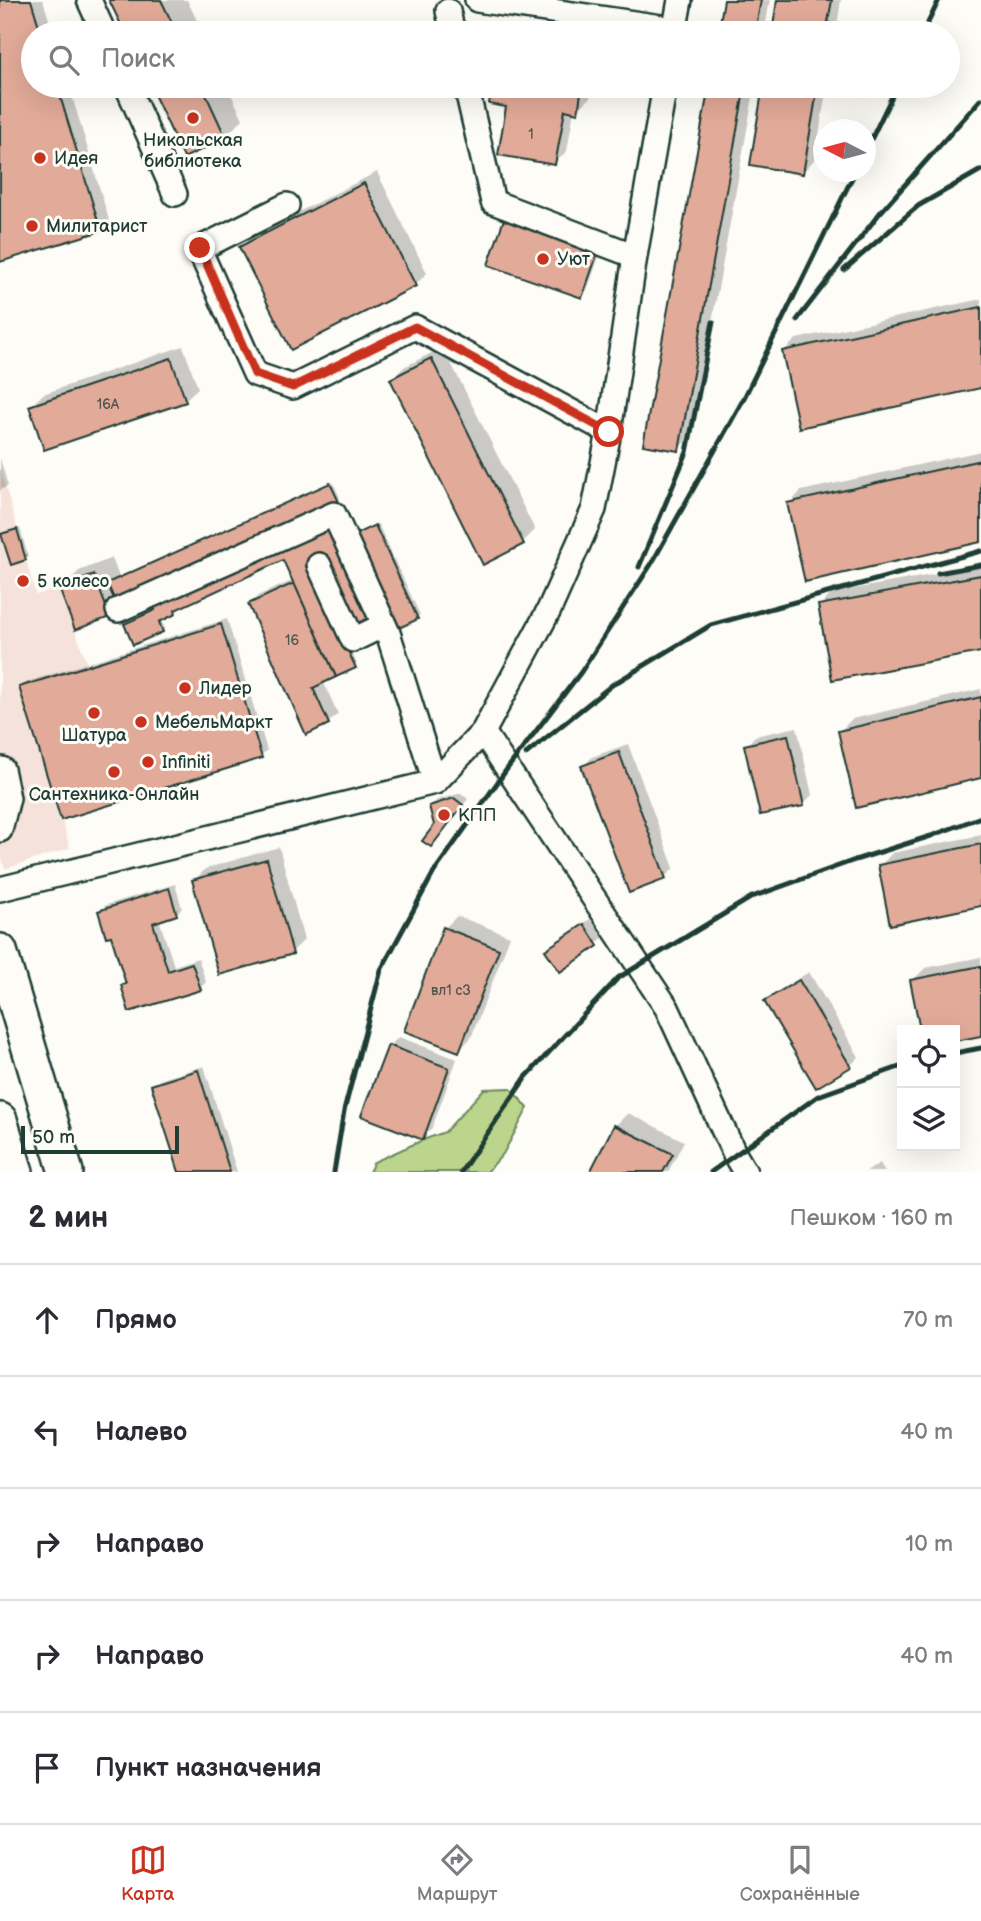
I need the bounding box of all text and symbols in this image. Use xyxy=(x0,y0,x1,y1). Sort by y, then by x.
search box xyxy=(21,21,960,98)
icon: search xyxy=(45,41,83,79)
text: Поиск xyxy=(101,44,175,75)
marker: Никольская библиотека xyxy=(185,110,201,126)
north arrow xyxy=(813,119,876,182)
house number: 1 xyxy=(528,126,534,143)
place label: Никольская библиотека xyxy=(143,130,243,172)
place label: Идея xyxy=(54,148,98,169)
marker: Идея xyxy=(32,150,48,166)
place label: Милитарист xyxy=(46,216,148,237)
marker: Милитарист xyxy=(24,218,40,234)
route end xyxy=(184,232,215,263)
place label: Уют xyxy=(557,249,591,270)
marker: Уют xyxy=(535,251,551,267)
house number: 16А xyxy=(97,396,120,413)
route start xyxy=(593,416,624,447)
place label: 5 колесо xyxy=(37,571,109,592)
marker: 5 колесо xyxy=(15,573,31,589)
house number: 16 xyxy=(285,632,299,649)
place label: Лидер xyxy=(198,678,252,699)
marker: Лидер xyxy=(177,680,193,696)
marker: Шатура xyxy=(86,705,102,721)
place label: МебельМаркт xyxy=(155,712,274,733)
marker: МебельМаркт xyxy=(133,714,149,730)
place label: Шатура xyxy=(61,725,127,746)
place label: Infiniti xyxy=(162,752,211,773)
marker: Infiniti xyxy=(140,754,156,770)
marker: Сантехника-Онлайн xyxy=(106,764,122,780)
place label: Сантехника-Онлайн xyxy=(29,784,199,805)
place label: КПП xyxy=(458,805,497,826)
marker: КПП xyxy=(436,807,452,823)
house number: вл1 с3 xyxy=(431,982,471,999)
map controls xyxy=(897,1025,960,1151)
button: locate xyxy=(897,1025,960,1088)
button: layers xyxy=(897,1088,960,1151)
scale bar xyxy=(21,1123,178,1155)
text: 50 m xyxy=(32,1126,75,1149)
text: 2 мин xyxy=(28,1200,108,1236)
text: Пешком · 160 m xyxy=(790,1204,953,1232)
icon: ahead xyxy=(28,1301,66,1339)
text: Прямо xyxy=(95,1305,177,1336)
text: 70 m xyxy=(903,1306,953,1334)
icon: left xyxy=(28,1413,66,1451)
text: Налево xyxy=(95,1417,187,1448)
text: 40 m xyxy=(900,1418,953,1446)
icon: right xyxy=(28,1525,66,1563)
text: Направо xyxy=(95,1529,204,1560)
text: 10 m xyxy=(905,1530,953,1558)
icon: right xyxy=(28,1637,66,1675)
text: Направо xyxy=(95,1641,204,1672)
text: 40 m xyxy=(900,1642,953,1670)
icon: arrive xyxy=(28,1749,66,1787)
text: Пункт назначения xyxy=(95,1753,321,1784)
tab: Карта xyxy=(121,1841,175,1906)
tab: Маршрут xyxy=(417,1841,498,1906)
tab: Сохранённые xyxy=(740,1841,860,1906)

